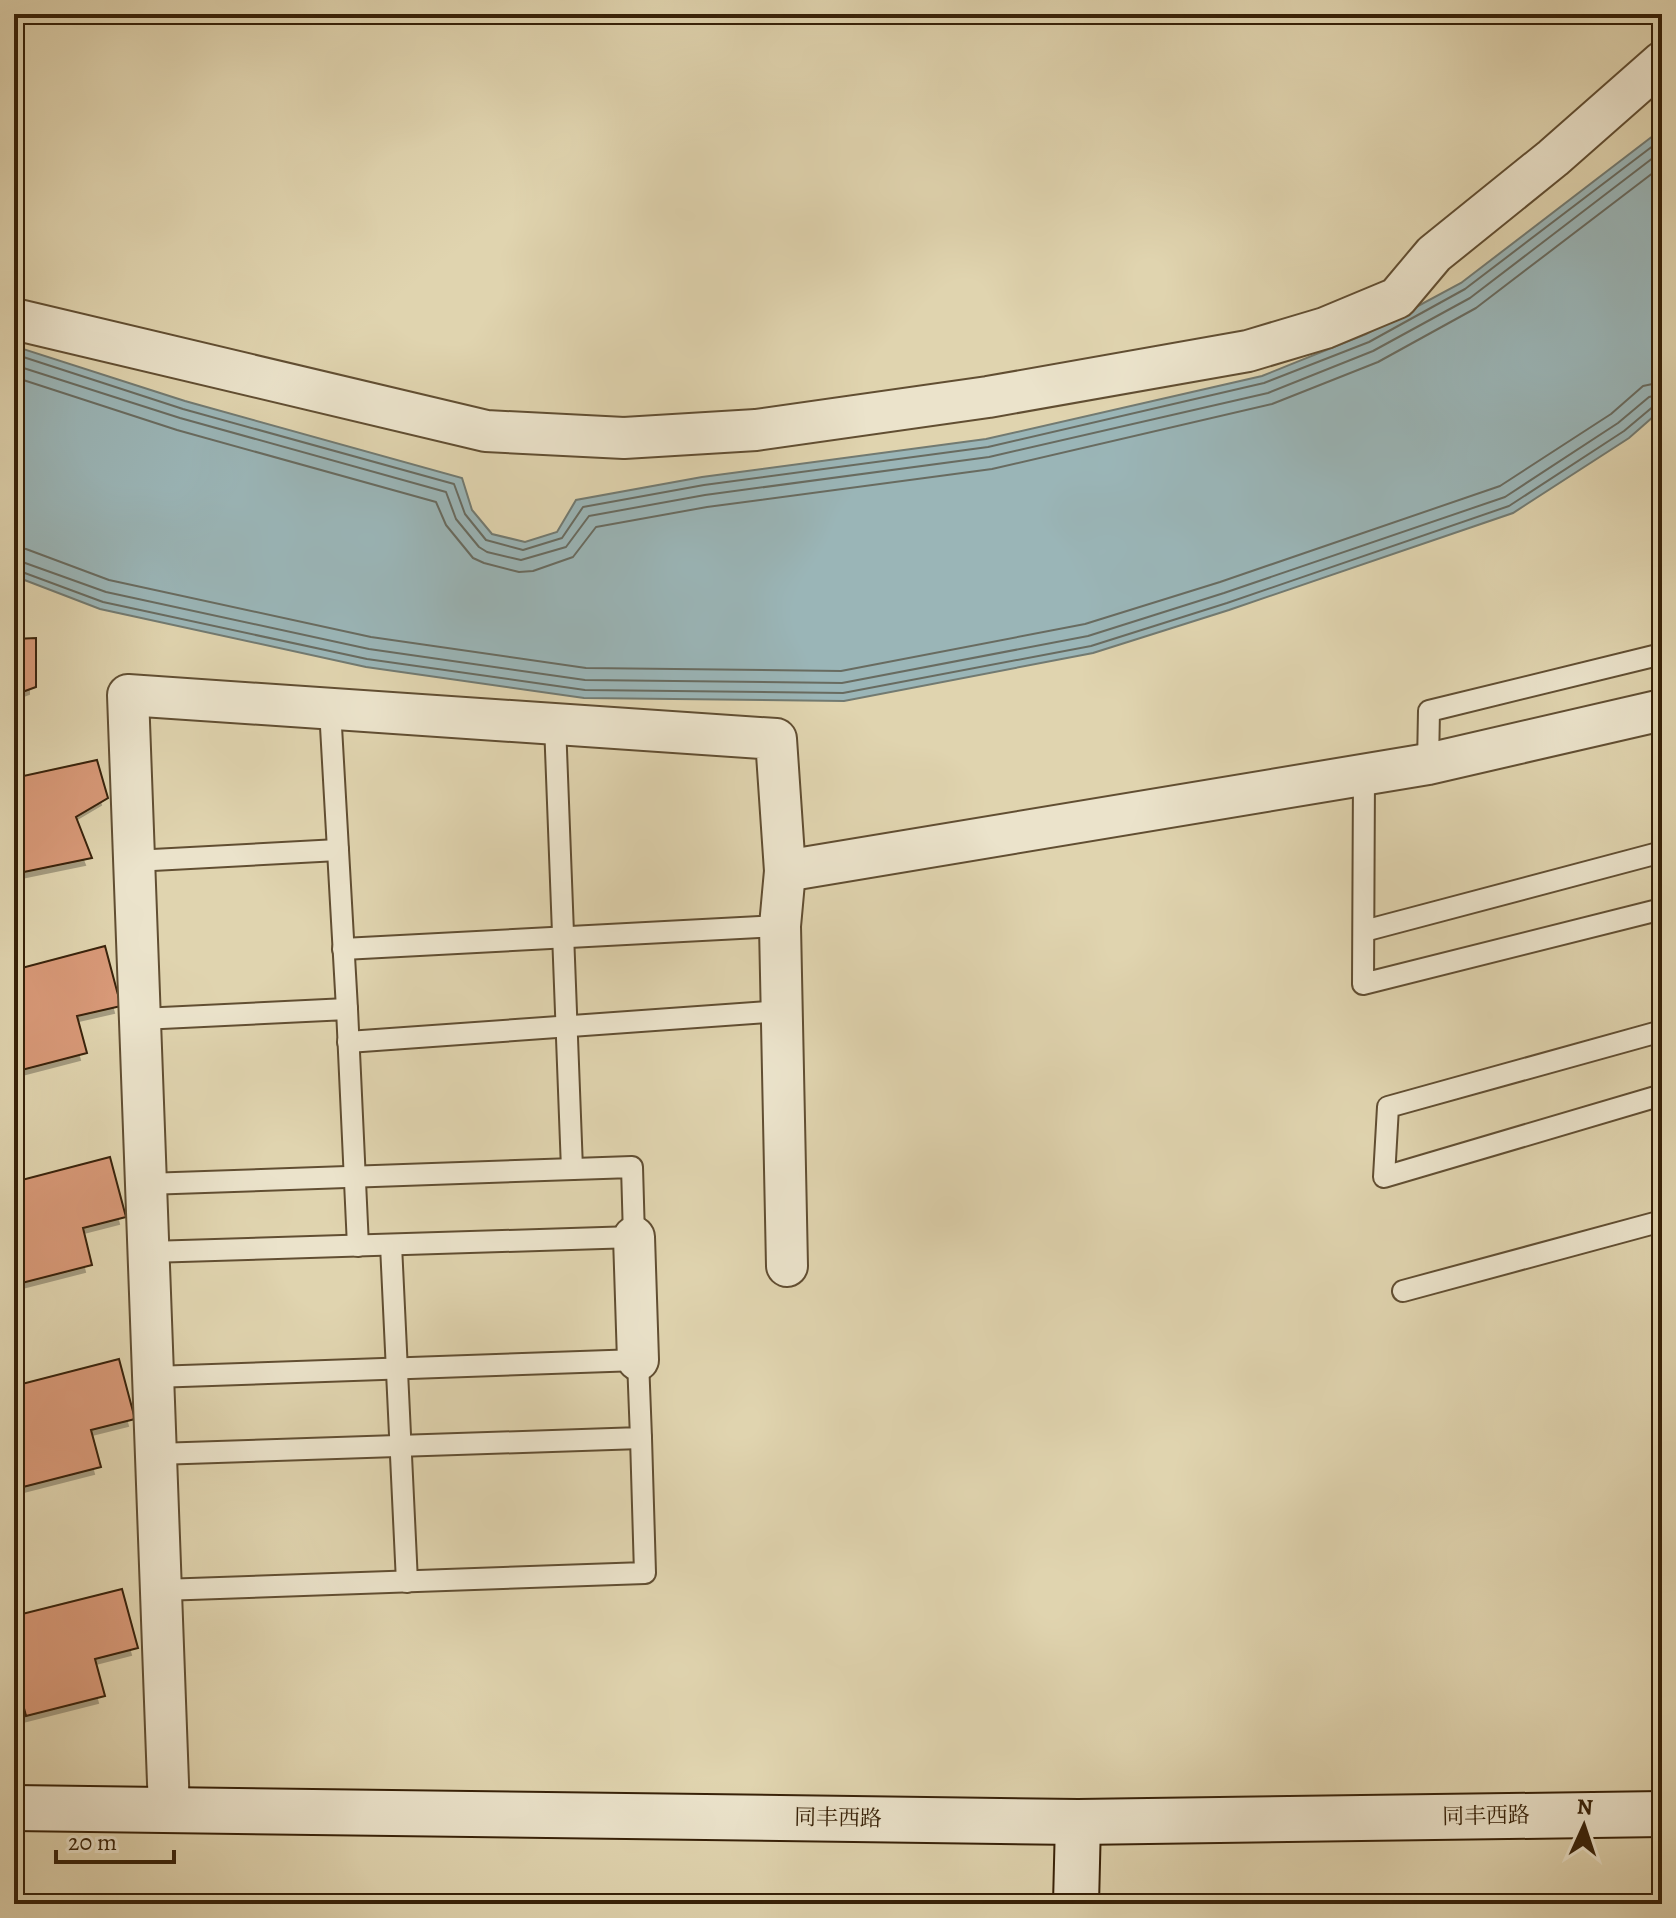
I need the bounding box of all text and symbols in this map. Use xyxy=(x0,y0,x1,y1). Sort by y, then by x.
north arrow xyxy=(1544,1786,1624,1866)
text: N xyxy=(1576,1792,1594,1822)
street label: 同丰西路 xyxy=(1442,1800,1530,1832)
street label: 同丰西路 xyxy=(794,1802,882,1834)
scale bar xyxy=(56,1814,174,1864)
text: 20 m xyxy=(68,1826,117,1858)

